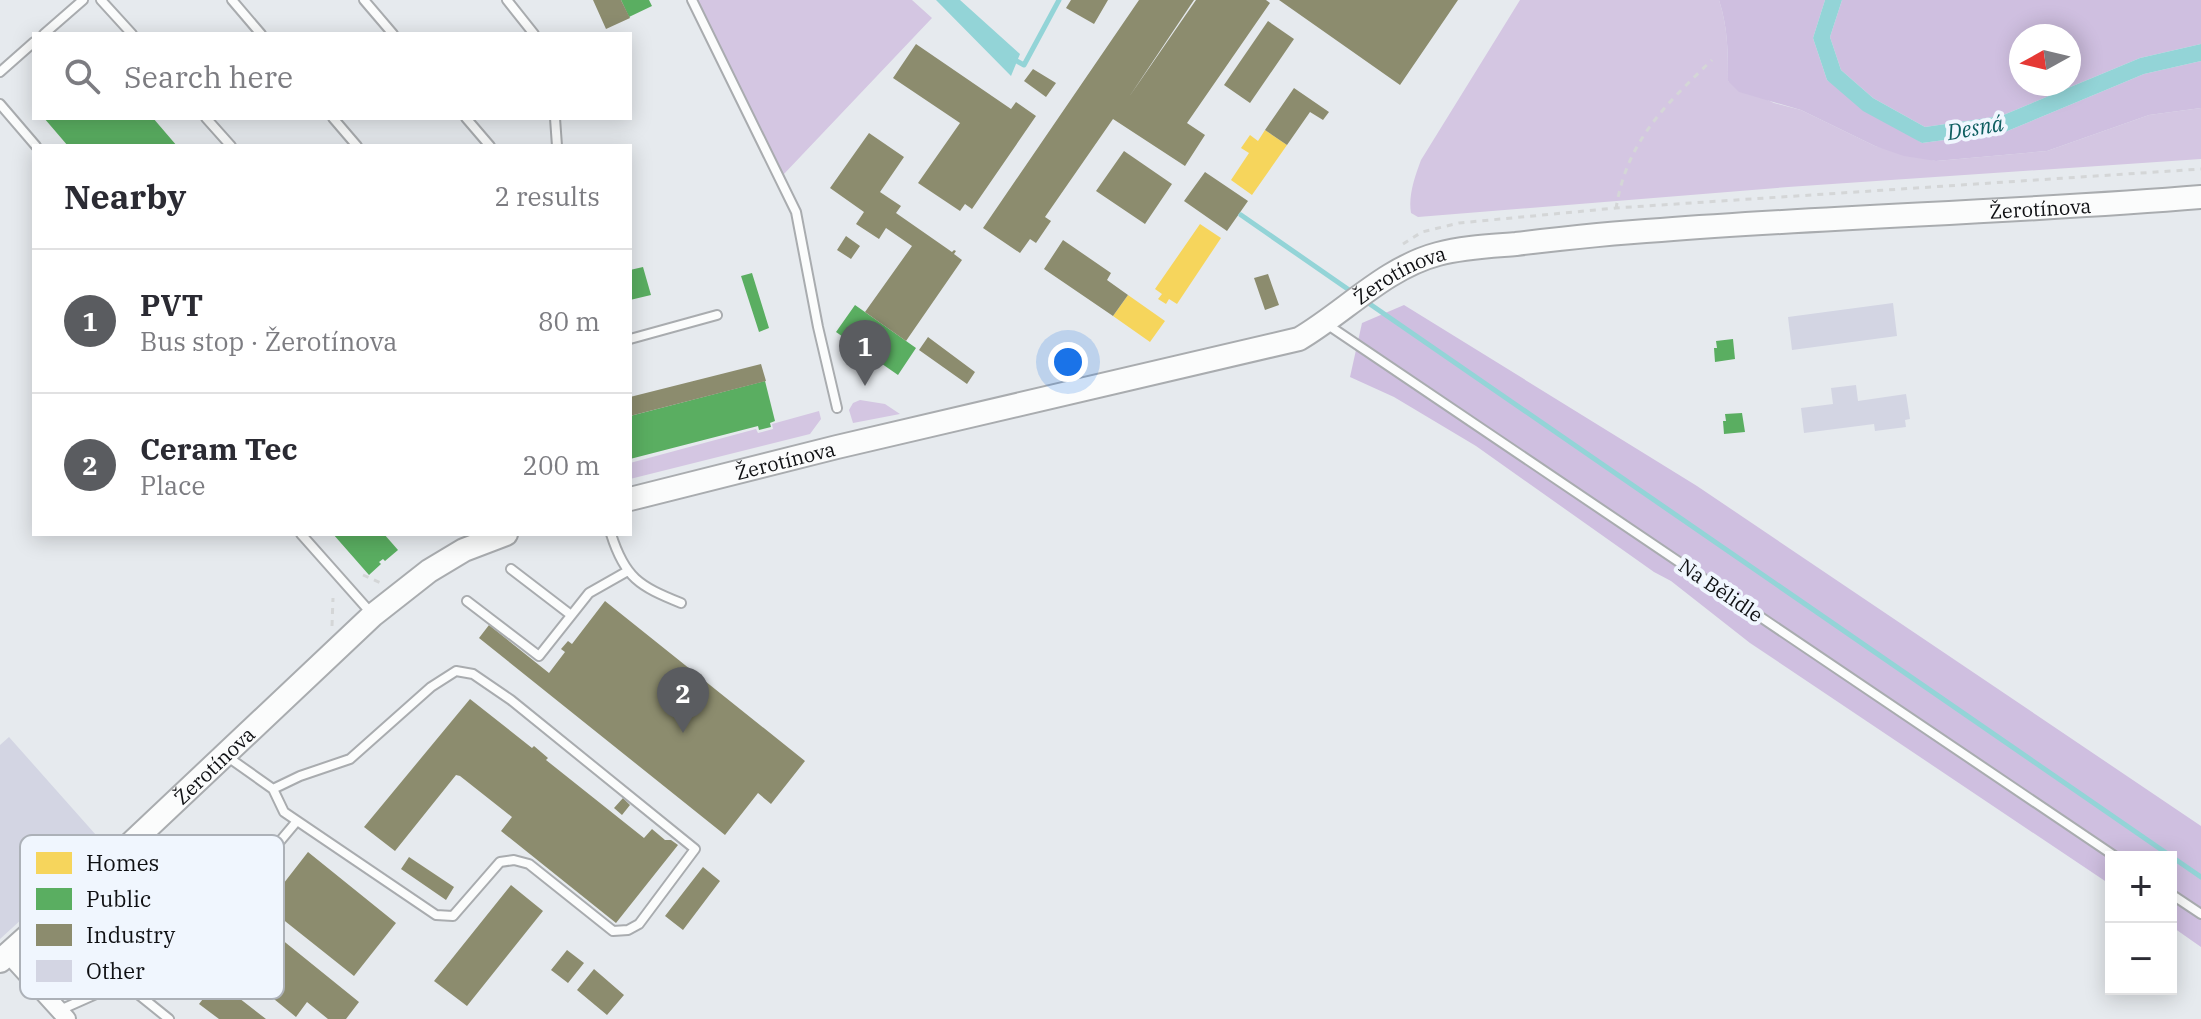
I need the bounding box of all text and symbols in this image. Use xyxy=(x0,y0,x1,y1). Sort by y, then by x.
north arrow xyxy=(2009,24,2081,96)
search box xyxy=(32,32,632,120)
icon: search xyxy=(60,54,104,98)
text: Search here xyxy=(124,57,293,96)
water label: Desná xyxy=(1943,108,2006,146)
text: Nearby xyxy=(64,174,186,218)
text: 2 results xyxy=(494,179,600,213)
street label: Žerotínova xyxy=(1989,191,2092,224)
street label: Žerotínova xyxy=(1347,239,1449,310)
text: PVT xyxy=(140,285,203,324)
text: 1 xyxy=(82,304,98,338)
text: 80 m xyxy=(538,304,600,338)
pin: 1 xyxy=(839,320,891,386)
text: Bus stop · Žerotínova xyxy=(140,324,397,358)
your location xyxy=(1048,342,1088,382)
text: Ceram Tec xyxy=(140,429,298,468)
street label: Žerotínova xyxy=(732,434,838,486)
text: 2 xyxy=(82,448,98,482)
text: 200 m xyxy=(522,448,600,482)
text: Place xyxy=(140,468,205,502)
street label: Na Bělidle xyxy=(1674,552,1768,628)
pin: 2 xyxy=(657,667,709,733)
street label: Žerotínova xyxy=(167,720,260,810)
legend xyxy=(20,835,284,999)
text: Homes xyxy=(86,848,159,877)
map controls xyxy=(2105,851,2177,995)
button: + xyxy=(2105,851,2177,923)
text: Public xyxy=(86,884,151,913)
text: Industry xyxy=(86,920,175,949)
button: − xyxy=(2105,923,2177,995)
text: Other xyxy=(86,956,145,985)

